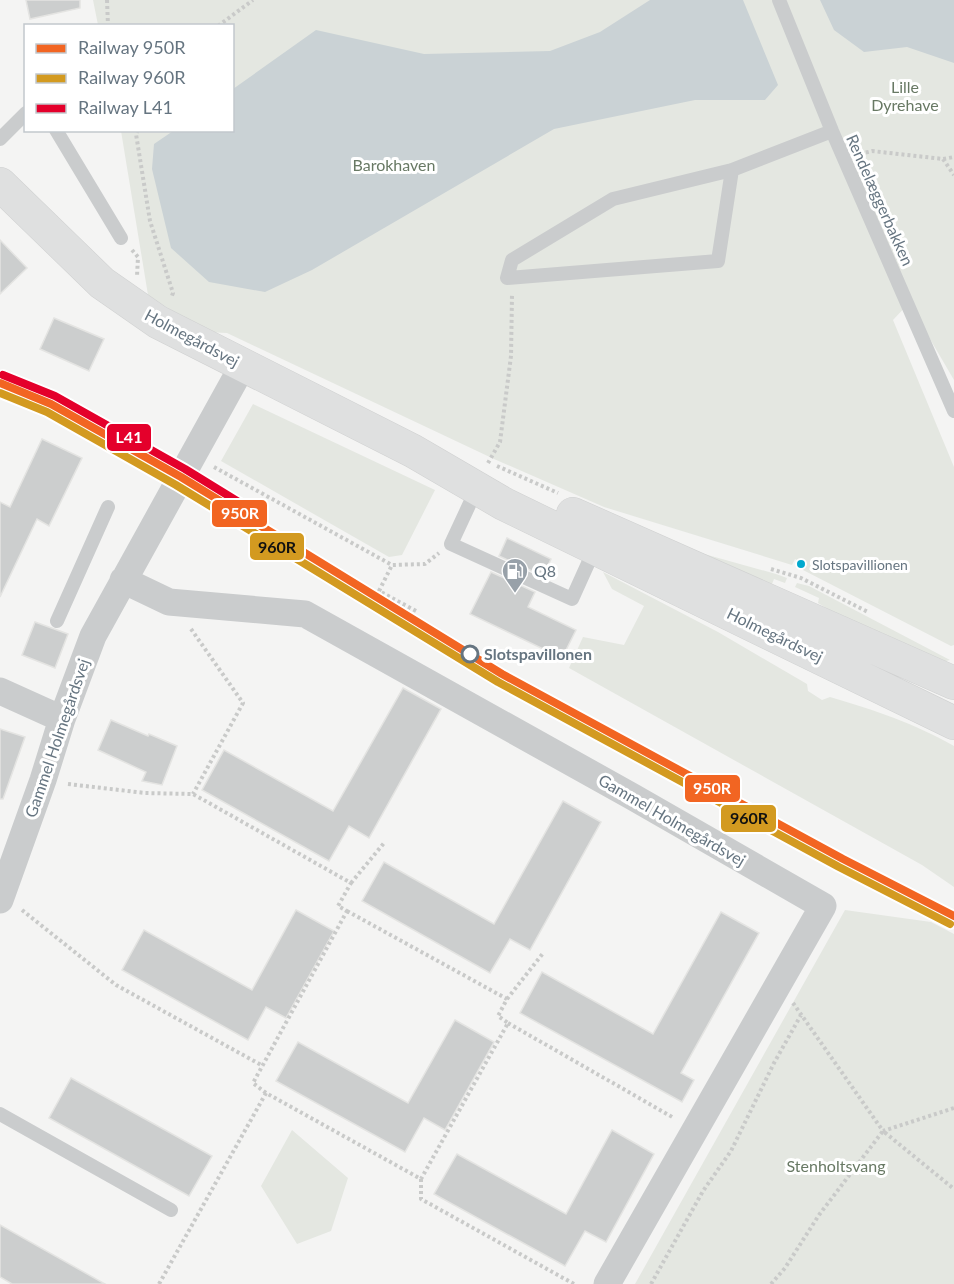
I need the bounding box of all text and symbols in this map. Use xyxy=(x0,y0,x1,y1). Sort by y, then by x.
legend xyxy=(24,24,234,132)
text: Railway 950R xyxy=(78,36,186,58)
text: Railway 960R xyxy=(78,66,186,88)
park label: Lille Dyrehave xyxy=(871,77,939,114)
text: Railway L41 xyxy=(78,96,173,118)
street label: Rendelæggerbakken xyxy=(843,131,918,268)
park label: Barokhaven xyxy=(353,155,435,174)
street label: Holmegårdsvej xyxy=(142,305,243,370)
line badge: L41 xyxy=(106,423,152,452)
text: L41 xyxy=(116,427,142,446)
line badge: 950R xyxy=(211,499,268,528)
text: 950R xyxy=(221,503,260,522)
line badge: 960R xyxy=(249,532,305,561)
text: 960R xyxy=(258,537,297,556)
fuel station icon: Q8 xyxy=(500,556,530,594)
place label: Slotspavillionen xyxy=(812,556,908,573)
marker: Slotspavillionen xyxy=(795,558,807,570)
place label: Q8 xyxy=(534,561,556,580)
street label: Holmegårdsvej xyxy=(724,603,826,666)
place label: Slotspavillonen xyxy=(484,644,592,663)
marker: Slotspavillonen xyxy=(461,645,479,663)
street label: Gammel Holmegårdsvej xyxy=(20,656,93,820)
street label: Gammel Holmegårdsvej xyxy=(595,770,749,869)
line badge: 950R xyxy=(684,774,741,803)
text: 950R xyxy=(693,778,732,797)
line badge: 960R xyxy=(720,804,777,833)
text: 960R xyxy=(730,808,769,827)
park label: Stenholtsvang xyxy=(787,1156,886,1175)

